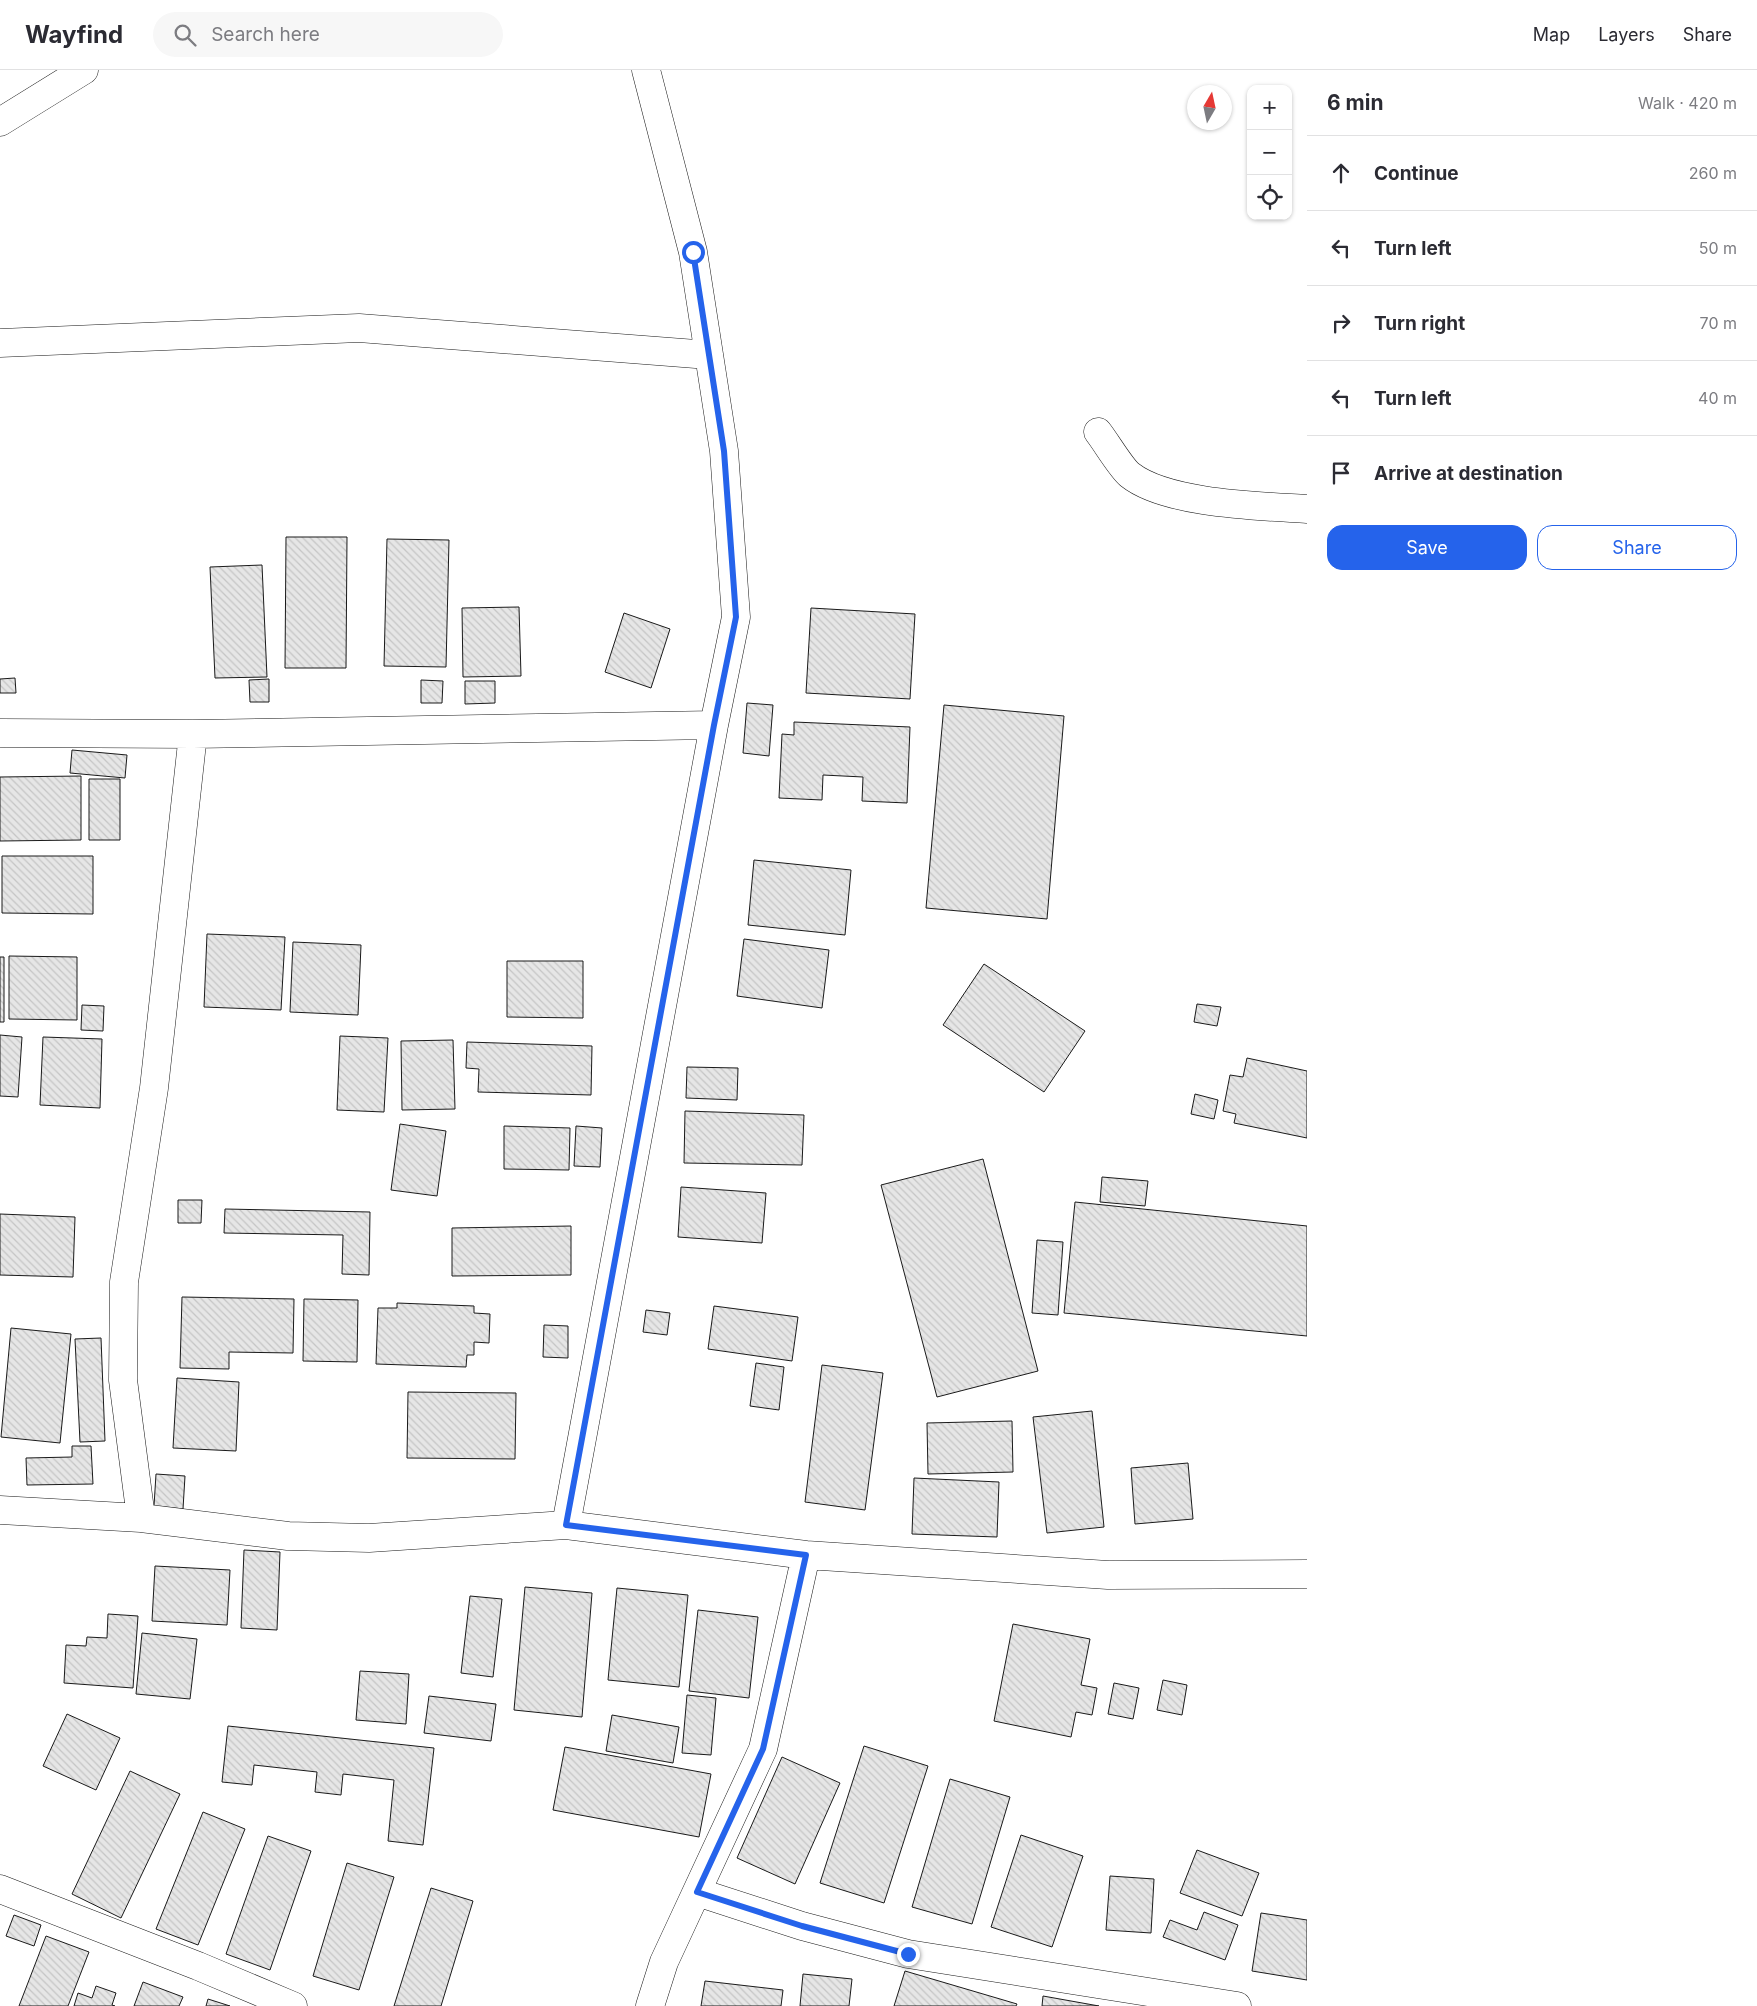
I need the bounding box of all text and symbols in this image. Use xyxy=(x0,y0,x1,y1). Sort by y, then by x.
search box xyxy=(153,12,503,57)
text: Wayfind xyxy=(25,20,123,49)
icon: search xyxy=(171,21,199,49)
text: Search here xyxy=(211,23,320,46)
text: Map xyxy=(1533,24,1570,45)
text: Layers xyxy=(1598,24,1655,45)
text: Share xyxy=(1683,24,1732,45)
north arrow xyxy=(1187,85,1232,130)
map controls xyxy=(1247,85,1292,220)
button: + xyxy=(1247,85,1292,130)
text: 6 min xyxy=(1327,90,1384,115)
text: Walk · 420 m xyxy=(1638,93,1737,113)
button: − xyxy=(1247,130,1292,175)
icon: ahead xyxy=(1327,159,1355,187)
text: Continue xyxy=(1374,162,1459,185)
text: 260 m xyxy=(1689,163,1737,183)
button: locate xyxy=(1247,175,1292,220)
icon: left xyxy=(1327,234,1355,262)
text: Turn left xyxy=(1374,237,1452,260)
text: 50 m xyxy=(1699,238,1737,258)
route start xyxy=(682,241,705,264)
icon: right xyxy=(1327,309,1355,337)
text: Turn right xyxy=(1374,312,1465,335)
text: 70 m xyxy=(1700,313,1737,333)
icon: left xyxy=(1327,384,1355,412)
text: Turn left xyxy=(1374,387,1452,410)
text: 40 m xyxy=(1698,388,1737,408)
icon: arrive xyxy=(1327,459,1355,487)
text: Arrive at destination xyxy=(1374,462,1563,485)
button: Save xyxy=(1327,525,1527,570)
button: Share xyxy=(1537,525,1737,570)
route end xyxy=(897,1943,920,1966)

